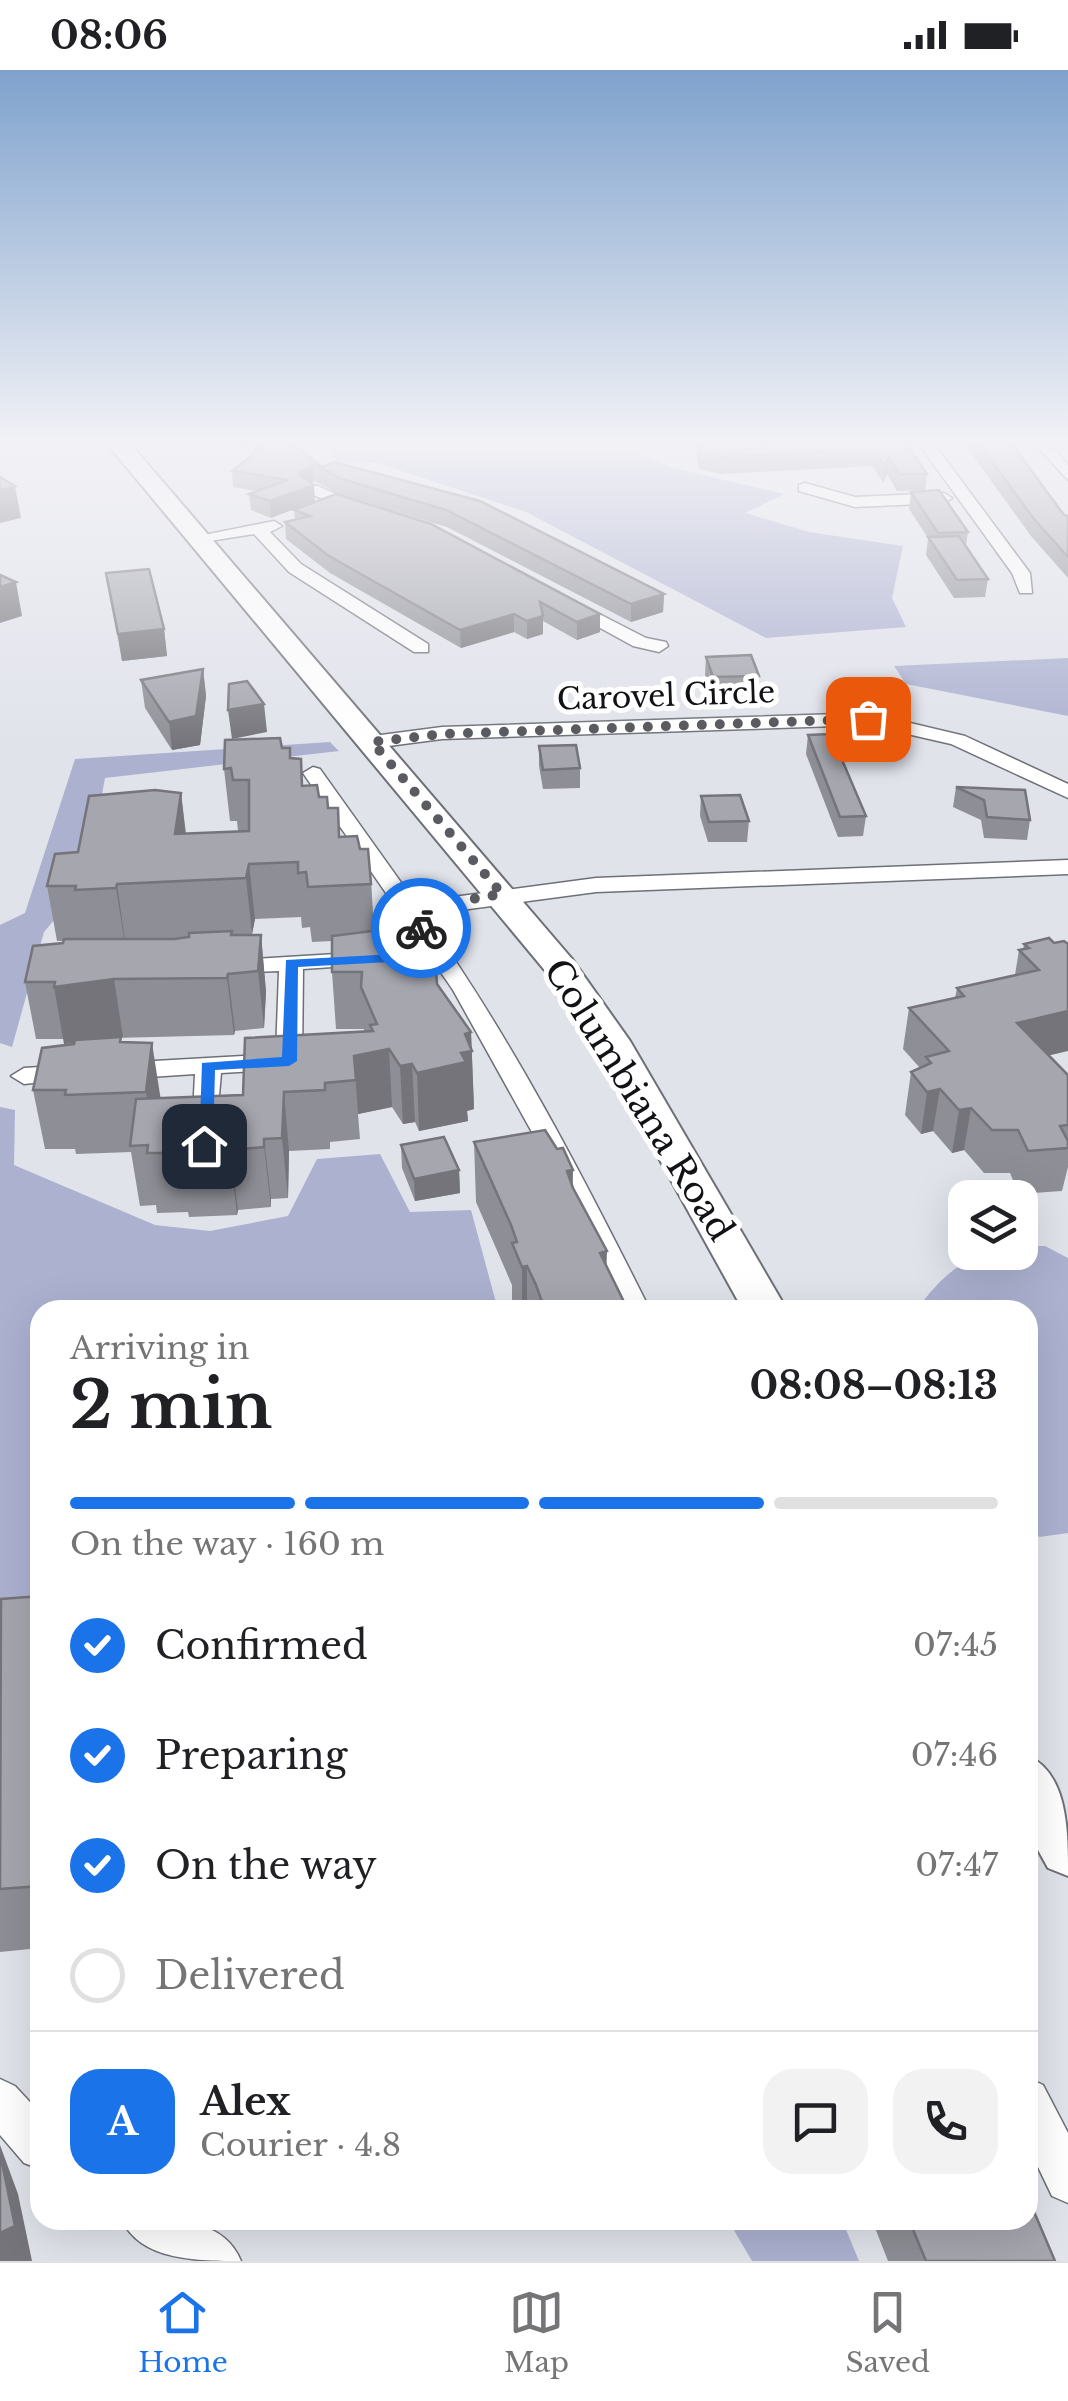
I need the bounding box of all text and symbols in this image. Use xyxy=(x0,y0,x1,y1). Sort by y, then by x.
text: 08:06 xyxy=(50,12,168,59)
street label: Carovel Circle xyxy=(556,673,776,718)
pin xyxy=(826,677,911,762)
icon: bag xyxy=(841,692,896,747)
courier xyxy=(371,878,471,978)
icon: bike xyxy=(394,901,449,956)
street label: Columbiana Road xyxy=(535,951,743,1248)
pin xyxy=(162,1104,247,1189)
icon: home xyxy=(177,1119,232,1174)
map controls xyxy=(948,1180,1038,1270)
button: layers xyxy=(948,1180,1038,1270)
text: Arriving in xyxy=(70,1328,249,1368)
text: 08:08–08:13 xyxy=(749,1362,998,1409)
text: 2 min xyxy=(70,1365,272,1446)
text: On the way · 160 m xyxy=(70,1524,384,1564)
icon: check xyxy=(70,1618,125,1673)
text: Confirmed xyxy=(155,1622,368,1669)
text: 07:45 xyxy=(913,1625,998,1665)
icon: check xyxy=(70,1728,125,1783)
text: Preparing xyxy=(155,1732,347,1779)
text: 07:46 xyxy=(911,1735,998,1775)
icon: check xyxy=(70,1838,125,1893)
text: On the way xyxy=(155,1842,377,1889)
text: 07:47 xyxy=(915,1845,998,1885)
text: Delivered xyxy=(155,1952,345,1999)
button: chat xyxy=(763,2069,868,2174)
button: phone xyxy=(893,2069,998,2174)
text: Alex xyxy=(200,2078,291,2125)
text: A xyxy=(107,2098,138,2145)
text: Courier · 4.8 xyxy=(200,2125,401,2165)
tab: Home xyxy=(138,2285,228,2380)
tab: Map xyxy=(504,2285,569,2380)
tab: Saved xyxy=(845,2285,930,2380)

